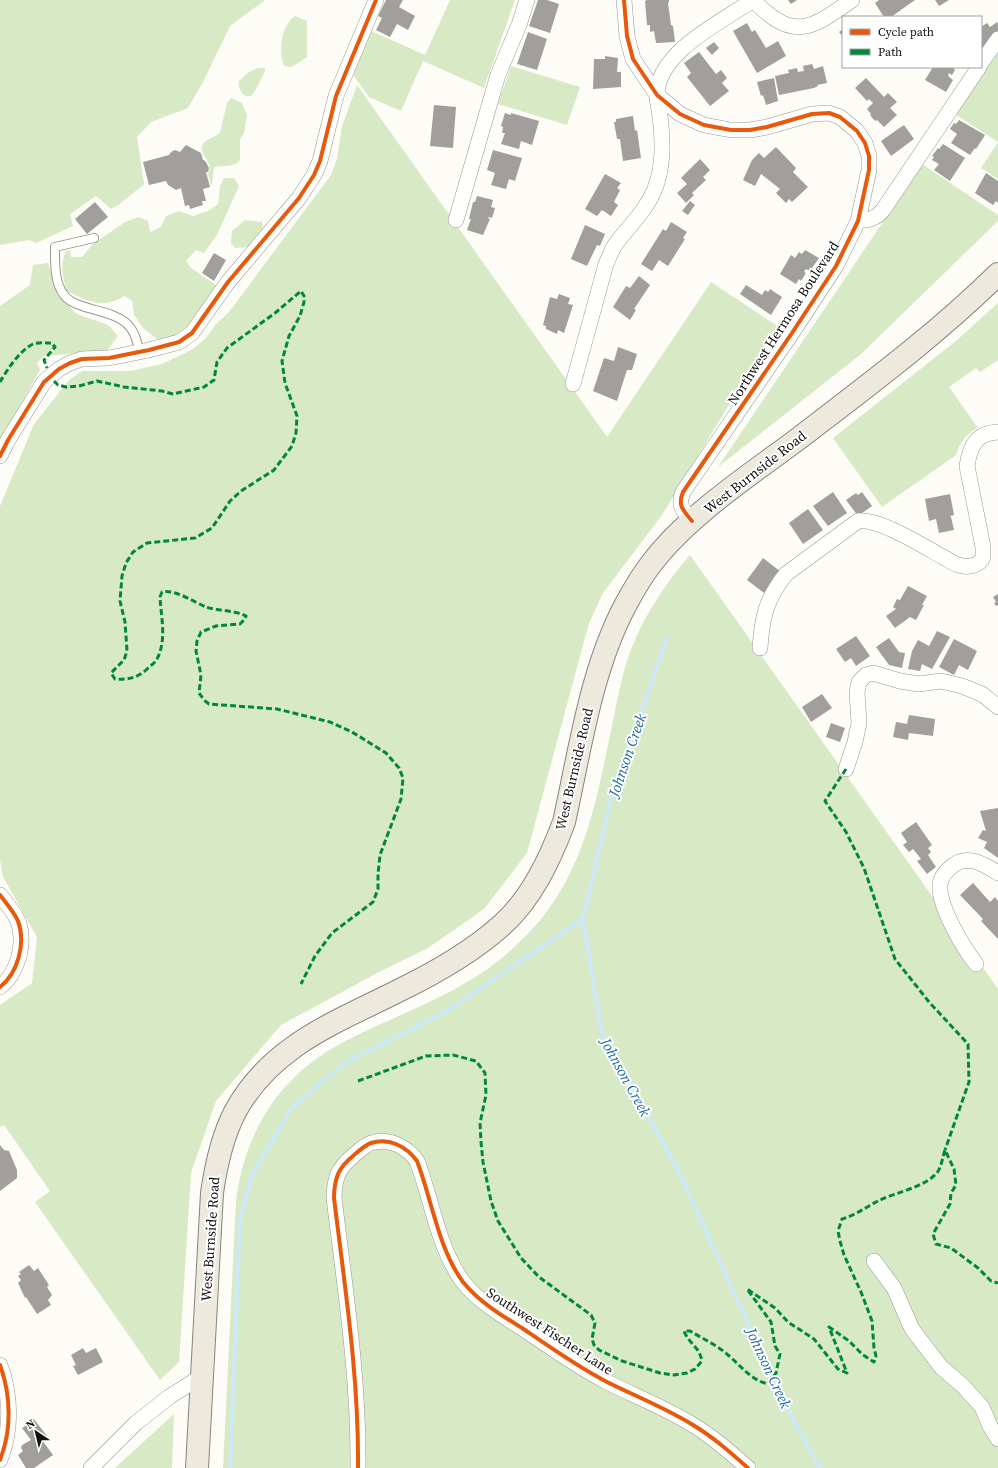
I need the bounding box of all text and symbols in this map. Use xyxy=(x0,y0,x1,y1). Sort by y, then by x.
legend xyxy=(842,16,982,68)
text: Cycle path xyxy=(878,24,934,40)
text: Path xyxy=(878,44,902,60)
street label: Northwest Hermosa Boulevard xyxy=(722,237,844,409)
street label: West Burnside Road xyxy=(700,426,810,518)
street label: West Burnside Road xyxy=(550,706,598,832)
water label: Johnson Creek xyxy=(602,710,651,801)
water label: Johnson Creek xyxy=(595,1032,657,1121)
street label: West Burnside Road xyxy=(196,1176,224,1302)
street label: Southwest Fischer Lane xyxy=(483,1282,617,1380)
water label: Johnson Creek xyxy=(740,1322,797,1413)
north arrow xyxy=(16,1412,56,1452)
text: N xyxy=(23,1416,38,1433)

